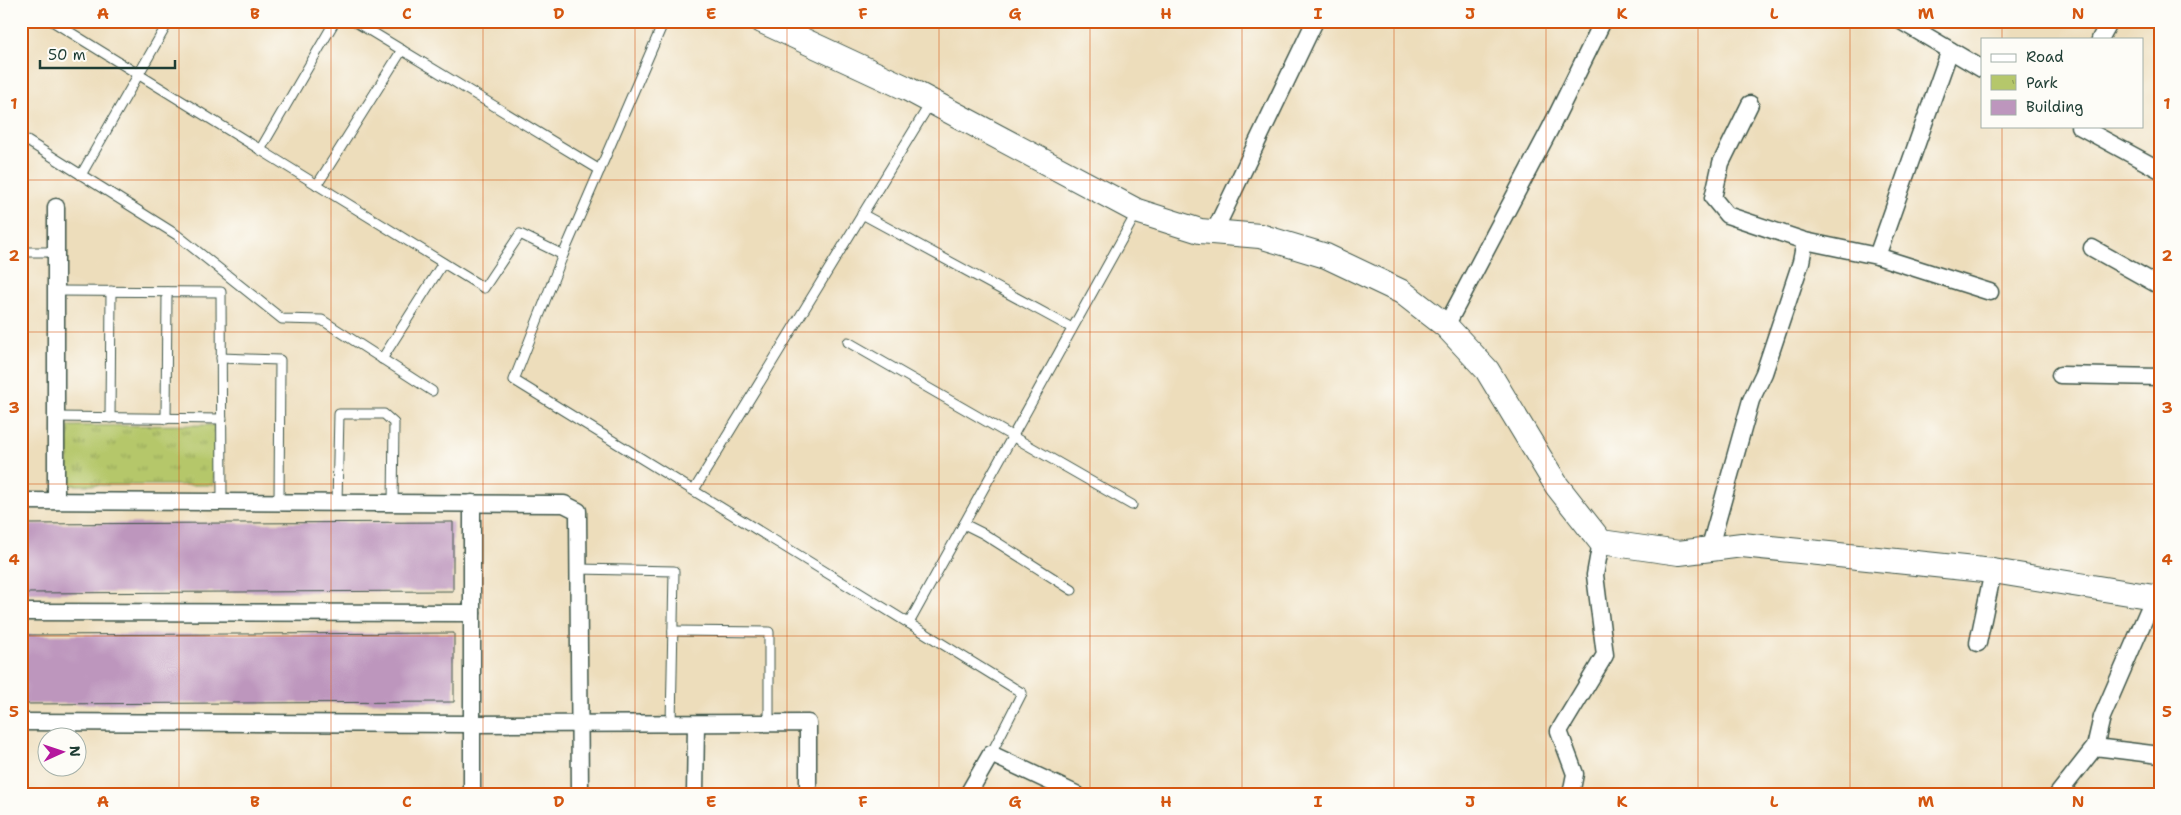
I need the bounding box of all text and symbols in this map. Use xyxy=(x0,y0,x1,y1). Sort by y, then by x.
text: A xyxy=(97,3,109,24)
text: B xyxy=(250,3,260,24)
text: C xyxy=(402,3,412,24)
text: D xyxy=(553,3,565,24)
text: E xyxy=(706,3,716,24)
text: F xyxy=(858,3,868,24)
text: G xyxy=(1009,3,1022,24)
text: H xyxy=(1160,3,1172,24)
text: I xyxy=(1314,3,1323,24)
text: J xyxy=(1465,3,1475,24)
text: K xyxy=(1617,3,1628,24)
text: L xyxy=(1770,3,1779,24)
text: M xyxy=(1918,3,1935,24)
text: N xyxy=(2072,3,2084,24)
scale bar xyxy=(40,38,175,70)
legend xyxy=(1981,38,2144,128)
text: 50 m xyxy=(48,45,86,65)
text: Road xyxy=(2026,47,2064,67)
text: Park xyxy=(2026,73,2058,93)
text: 1 xyxy=(10,93,18,114)
text: 1 xyxy=(2163,93,2171,114)
text: Building xyxy=(2026,97,2083,117)
text: 2 xyxy=(8,245,20,266)
text: 2 xyxy=(2161,245,2173,266)
text: 3 xyxy=(8,397,20,418)
text: 3 xyxy=(2161,397,2173,418)
text: 4 xyxy=(8,549,20,570)
text: 4 xyxy=(2161,549,2173,570)
text: 5 xyxy=(9,701,19,722)
text: 5 xyxy=(2162,701,2172,722)
north arrow xyxy=(38,728,88,778)
text: N xyxy=(66,745,84,757)
text: A xyxy=(97,791,109,812)
text: B xyxy=(250,791,260,812)
text: C xyxy=(402,791,412,812)
text: D xyxy=(553,791,565,812)
text: E xyxy=(706,791,716,812)
text: F xyxy=(858,791,868,812)
text: G xyxy=(1009,791,1022,812)
text: H xyxy=(1160,791,1172,812)
text: I xyxy=(1314,791,1323,812)
text: J xyxy=(1465,791,1475,812)
text: K xyxy=(1617,791,1628,812)
text: L xyxy=(1770,791,1779,812)
text: M xyxy=(1918,791,1935,812)
text: N xyxy=(2072,791,2084,812)

